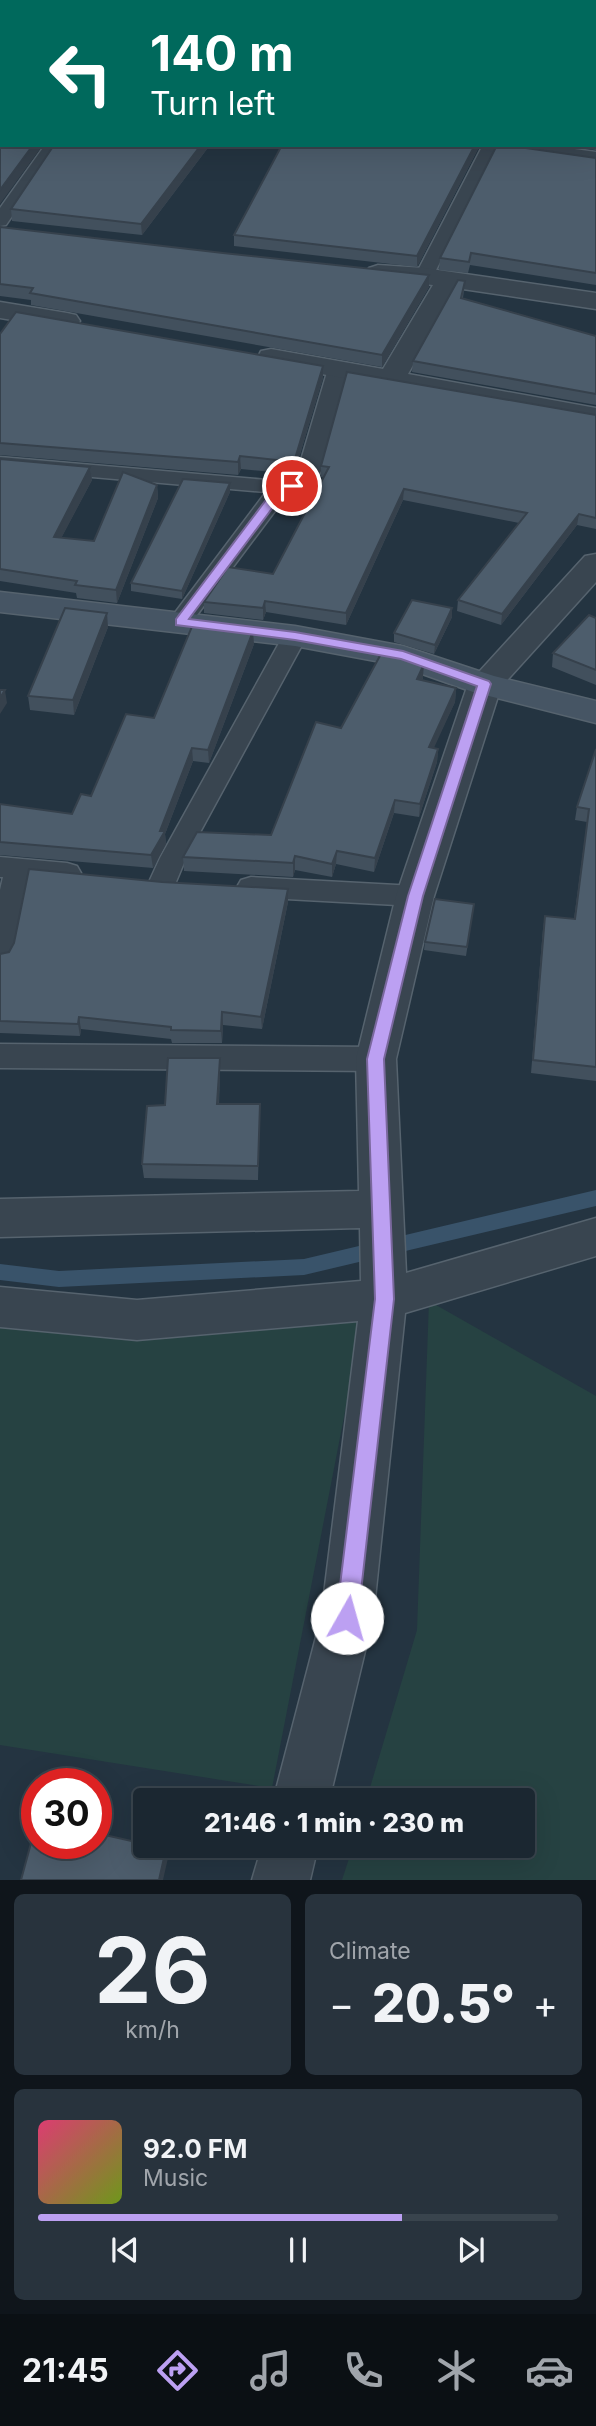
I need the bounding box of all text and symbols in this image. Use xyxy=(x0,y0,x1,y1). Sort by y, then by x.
text: 140 m xyxy=(150,24,294,83)
icon: left xyxy=(35,28,126,119)
text: Turn left xyxy=(150,84,275,123)
pin xyxy=(262,456,322,516)
icon: arrive xyxy=(273,467,311,505)
position arrow xyxy=(310,1581,384,1655)
speed limit sign: 30 xyxy=(21,1768,112,1859)
text: 21:46 · 1 min · 230 m xyxy=(204,1807,464,1838)
text: 26 xyxy=(94,1915,211,2025)
text: Climate xyxy=(329,1937,411,1965)
text: 20.5° xyxy=(372,1972,515,2035)
text: − xyxy=(329,1981,354,2027)
text: + xyxy=(533,1981,558,2027)
text: km/h xyxy=(125,2016,180,2044)
text: 92.0 FM xyxy=(143,2133,247,2164)
text: Music xyxy=(143,2164,208,2192)
icon: previous xyxy=(106,2231,144,2269)
icon: pause xyxy=(279,2231,317,2269)
icon: next xyxy=(452,2231,490,2269)
icon: directions xyxy=(153,2346,202,2395)
icon: music xyxy=(246,2346,295,2395)
icon: phone xyxy=(339,2346,388,2395)
icon: climate xyxy=(432,2346,481,2395)
icon: car xyxy=(525,2346,574,2395)
text: 21:45 xyxy=(22,2351,109,2390)

